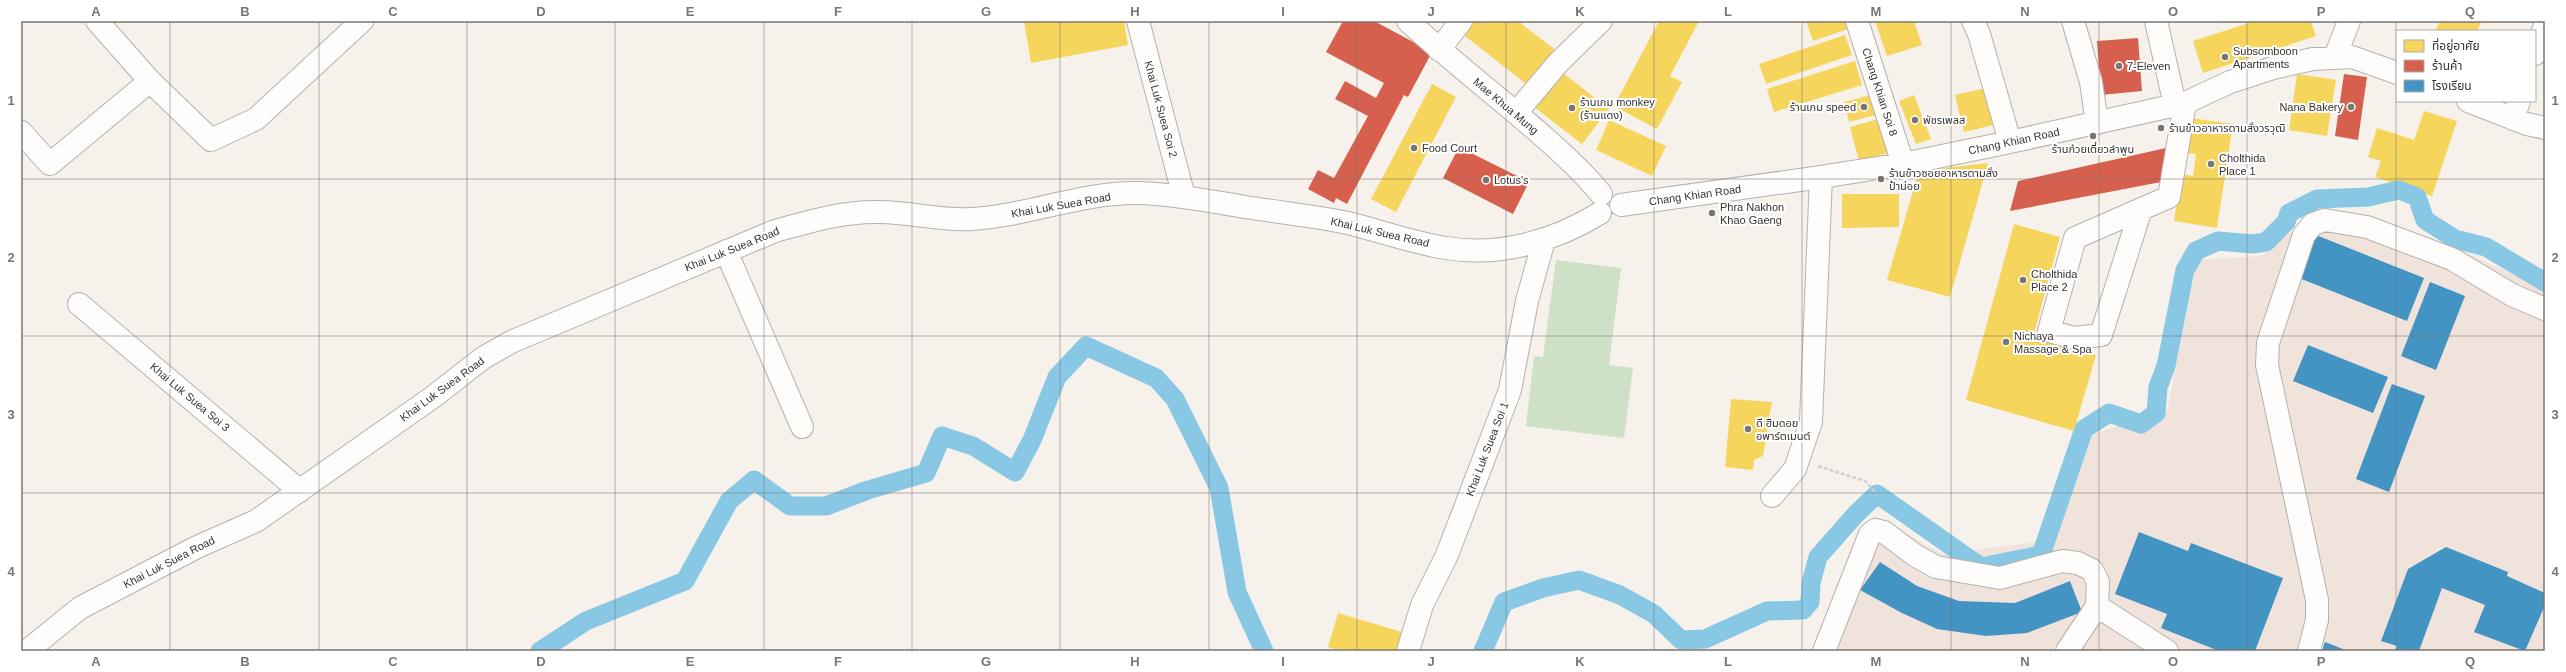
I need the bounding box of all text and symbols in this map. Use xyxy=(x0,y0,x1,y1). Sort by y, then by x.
text: A xyxy=(91,4,101,19)
text: B xyxy=(240,4,250,19)
text: C xyxy=(388,4,398,19)
text: D xyxy=(536,4,546,19)
text: E xyxy=(686,4,695,19)
text: F xyxy=(834,4,842,19)
text: G xyxy=(981,4,991,19)
text: H xyxy=(1130,4,1140,19)
text: I xyxy=(1281,4,1285,19)
text: J xyxy=(1427,4,1435,19)
text: K xyxy=(1575,4,1585,19)
text: L xyxy=(1724,4,1732,19)
text: M xyxy=(1871,4,1881,19)
text: N xyxy=(2020,4,2030,19)
text: O xyxy=(2168,4,2178,19)
text: P xyxy=(2317,4,2326,19)
text: Q xyxy=(2465,4,2475,19)
legend xyxy=(2396,30,2536,102)
text: ที่อยู่อาศัย xyxy=(2432,37,2480,53)
place label: Subsomboon Apartments xyxy=(2233,45,2298,70)
street label: Chang Khian Soi 8 xyxy=(1860,47,1900,137)
marker: Subsomboon Apartments xyxy=(2220,52,2230,62)
street label: Khai Luk Suea Soi 2 xyxy=(1142,59,1180,159)
text: ร้านค้า xyxy=(2432,59,2462,73)
place label: 7-Eleven xyxy=(2127,60,2170,72)
marker: 7-Eleven xyxy=(2114,61,2124,71)
street label: Mae Khua Mung xyxy=(1471,75,1541,137)
text: โรงเรียน xyxy=(2432,79,2472,93)
text: 1 xyxy=(7,93,15,108)
text: 1 xyxy=(2551,93,2559,108)
place label: ร้านเกม monkey (ร้านแดง) xyxy=(1580,96,1655,121)
place label: ร้านเกม speed xyxy=(1790,101,1856,113)
place label: Nana Bakery xyxy=(2279,101,2343,113)
marker: ร้านเกม speed xyxy=(1859,102,1869,112)
marker: Nana Bakery xyxy=(2346,102,2356,112)
marker: ร้านเกม monkey (ร้านแดง) xyxy=(1567,103,1577,113)
place label: พัชรเพลส xyxy=(1923,114,1965,126)
marker: พัชรเพลส xyxy=(1910,115,1920,125)
place label: ร้านข้าวอาหารตามสั่งวรวุฒิ xyxy=(2169,121,2285,135)
marker: ร้านข้าวอาหารตามสั่งวรวุฒิ xyxy=(2156,123,2166,133)
street label: Chang Khian Road xyxy=(1967,125,2061,157)
marker: ร้านก๋วยเตี๋ยวลำพูน xyxy=(2088,131,2098,141)
place label: ร้านก๋วยเตี๋ยวลำพูน xyxy=(2052,141,2134,156)
place label: Food Court xyxy=(1422,142,1477,154)
marker: Food Court xyxy=(1409,143,1419,153)
place label: Cholthida Place 1 xyxy=(2219,152,2266,177)
marker: Cholthida Place 1 xyxy=(2206,159,2216,169)
place label: ร้านข้าวซอยอาหารตามสั่ง ป้าน่อย xyxy=(1889,166,1998,192)
place label: Lotus's xyxy=(1494,174,1529,186)
marker: ร้านข้าวซอยอาหารตามสั่ง ป้าน่อย xyxy=(1876,174,1886,184)
marker: Lotus's xyxy=(1481,175,1491,185)
street label: Chang Khian Road xyxy=(1648,183,1742,207)
street label: Khai Luk Suea Road xyxy=(1010,190,1112,220)
place label: Phra Nakhon Khao Gaeng xyxy=(1720,201,1784,226)
marker: Phra Nakhon Khao Gaeng xyxy=(1707,208,1717,218)
street label: Khai Luk Suea Road xyxy=(1329,215,1431,249)
street label: Khai Luk Suea Road xyxy=(683,225,781,273)
text: 2 xyxy=(7,250,15,265)
text: 2 xyxy=(2551,250,2559,265)
place label: Cholthida Place 2 xyxy=(2031,268,2078,293)
marker: Cholthida Place 2 xyxy=(2018,275,2028,285)
place label: Nichaya Massage & Spa xyxy=(2014,330,2093,355)
marker: Nichaya Massage & Spa xyxy=(2001,337,2011,347)
street label: Khai Luk Suea Road xyxy=(398,354,486,424)
street label: Khai Luk Suea Soi 3 xyxy=(148,360,232,434)
street label: Khai Luk Suea Soi 1 xyxy=(1464,400,1510,498)
text: 3 xyxy=(7,407,15,422)
text: 3 xyxy=(2551,407,2559,422)
place label: ดี ฮิมดอย อพาร์ตเมนต์ xyxy=(1756,417,1811,442)
marker: ดี ฮิมดอย อพาร์ตเมนต์ xyxy=(1743,424,1753,434)
street label: Khai Luk Suea Road xyxy=(121,534,217,590)
text: 4 xyxy=(7,564,15,579)
text: 4 xyxy=(2551,564,2559,579)
text: A xyxy=(91,654,101,669)
text: B xyxy=(240,654,250,669)
text: C xyxy=(388,654,398,669)
text: D xyxy=(536,654,546,669)
text: E xyxy=(686,654,695,669)
text: F xyxy=(834,654,842,669)
text: G xyxy=(981,654,991,669)
text: H xyxy=(1130,654,1140,669)
text: I xyxy=(1281,654,1285,669)
text: J xyxy=(1427,654,1435,669)
text: K xyxy=(1575,654,1585,669)
text: L xyxy=(1724,654,1732,669)
text: M xyxy=(1871,654,1881,669)
text: N xyxy=(2020,654,2030,669)
text: O xyxy=(2168,654,2178,669)
text: P xyxy=(2317,654,2326,669)
text: Q xyxy=(2465,654,2475,669)

